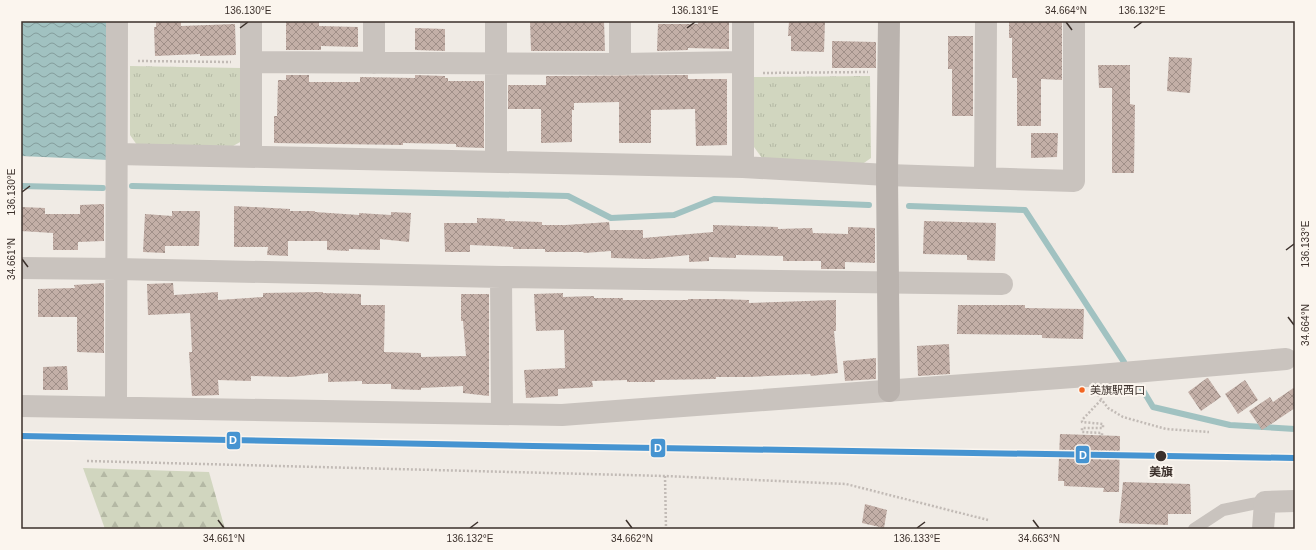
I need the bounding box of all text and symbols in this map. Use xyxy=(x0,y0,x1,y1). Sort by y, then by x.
text: 136.130°E xyxy=(225,5,272,16)
text: 136.131°E xyxy=(672,5,719,16)
text: 34.664°N xyxy=(1045,5,1087,16)
text: 136.132°E xyxy=(1119,5,1166,16)
text: 136.130°E xyxy=(6,168,17,215)
text: 136.133°E xyxy=(1300,220,1311,267)
text: 34.661°N xyxy=(6,238,17,280)
text: 34.664°N xyxy=(1300,304,1311,346)
place label: 美旗駅西口 xyxy=(1090,384,1145,396)
marker: 美旗駅西口 xyxy=(1077,385,1087,395)
line badge: D xyxy=(226,431,241,450)
text: D xyxy=(229,434,237,446)
line badge: D xyxy=(650,438,666,458)
text: D xyxy=(654,442,662,454)
line badge: D xyxy=(1075,445,1090,464)
text: D xyxy=(1079,449,1087,461)
marker: 美旗 xyxy=(1154,449,1168,463)
place label: 美旗 xyxy=(1149,465,1173,479)
text: 34.661°N xyxy=(203,533,245,544)
text: 136.132°E xyxy=(447,533,494,544)
text: 34.662°N xyxy=(611,533,653,544)
text: 136.133°E xyxy=(894,533,941,544)
text: 34.663°N xyxy=(1018,533,1060,544)

